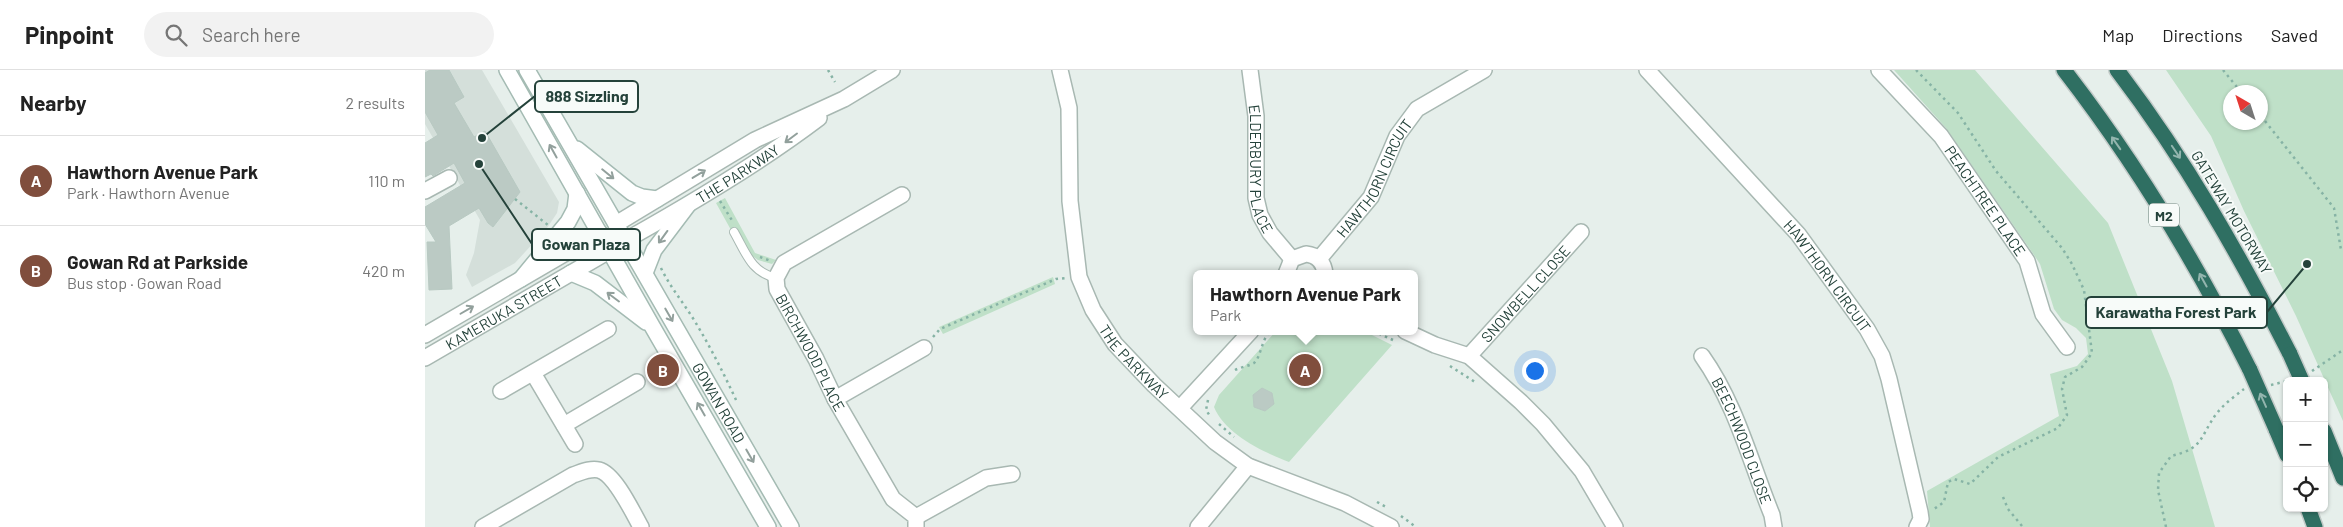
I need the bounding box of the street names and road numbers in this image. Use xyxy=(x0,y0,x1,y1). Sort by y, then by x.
street label: ELDERBURY PLACE xyxy=(1246,104,1277,236)
street label: HAWTHORN CIRCUIT xyxy=(1332,115,1416,241)
street label: THE PARKWAY xyxy=(693,140,783,206)
street label: PEACHTREE PLACE xyxy=(1941,142,2030,259)
street label: GATEWAY MOTORWAY xyxy=(2188,147,2276,277)
road number: M2 xyxy=(2149,204,2179,226)
street label: HAWTHORN CIRCUIT xyxy=(1780,216,1875,335)
street label: SNOWBELL CLOSE xyxy=(1477,241,1574,346)
street label: KAMERUKA STREET xyxy=(442,271,565,353)
street label: BIRCHWOOD PLACE xyxy=(772,290,849,414)
street label: THE PARKWAY xyxy=(1096,321,1172,403)
street label: GOWAN ROAD xyxy=(689,359,749,446)
street label: BEECHWOOD CLOSE xyxy=(1708,374,1776,506)

